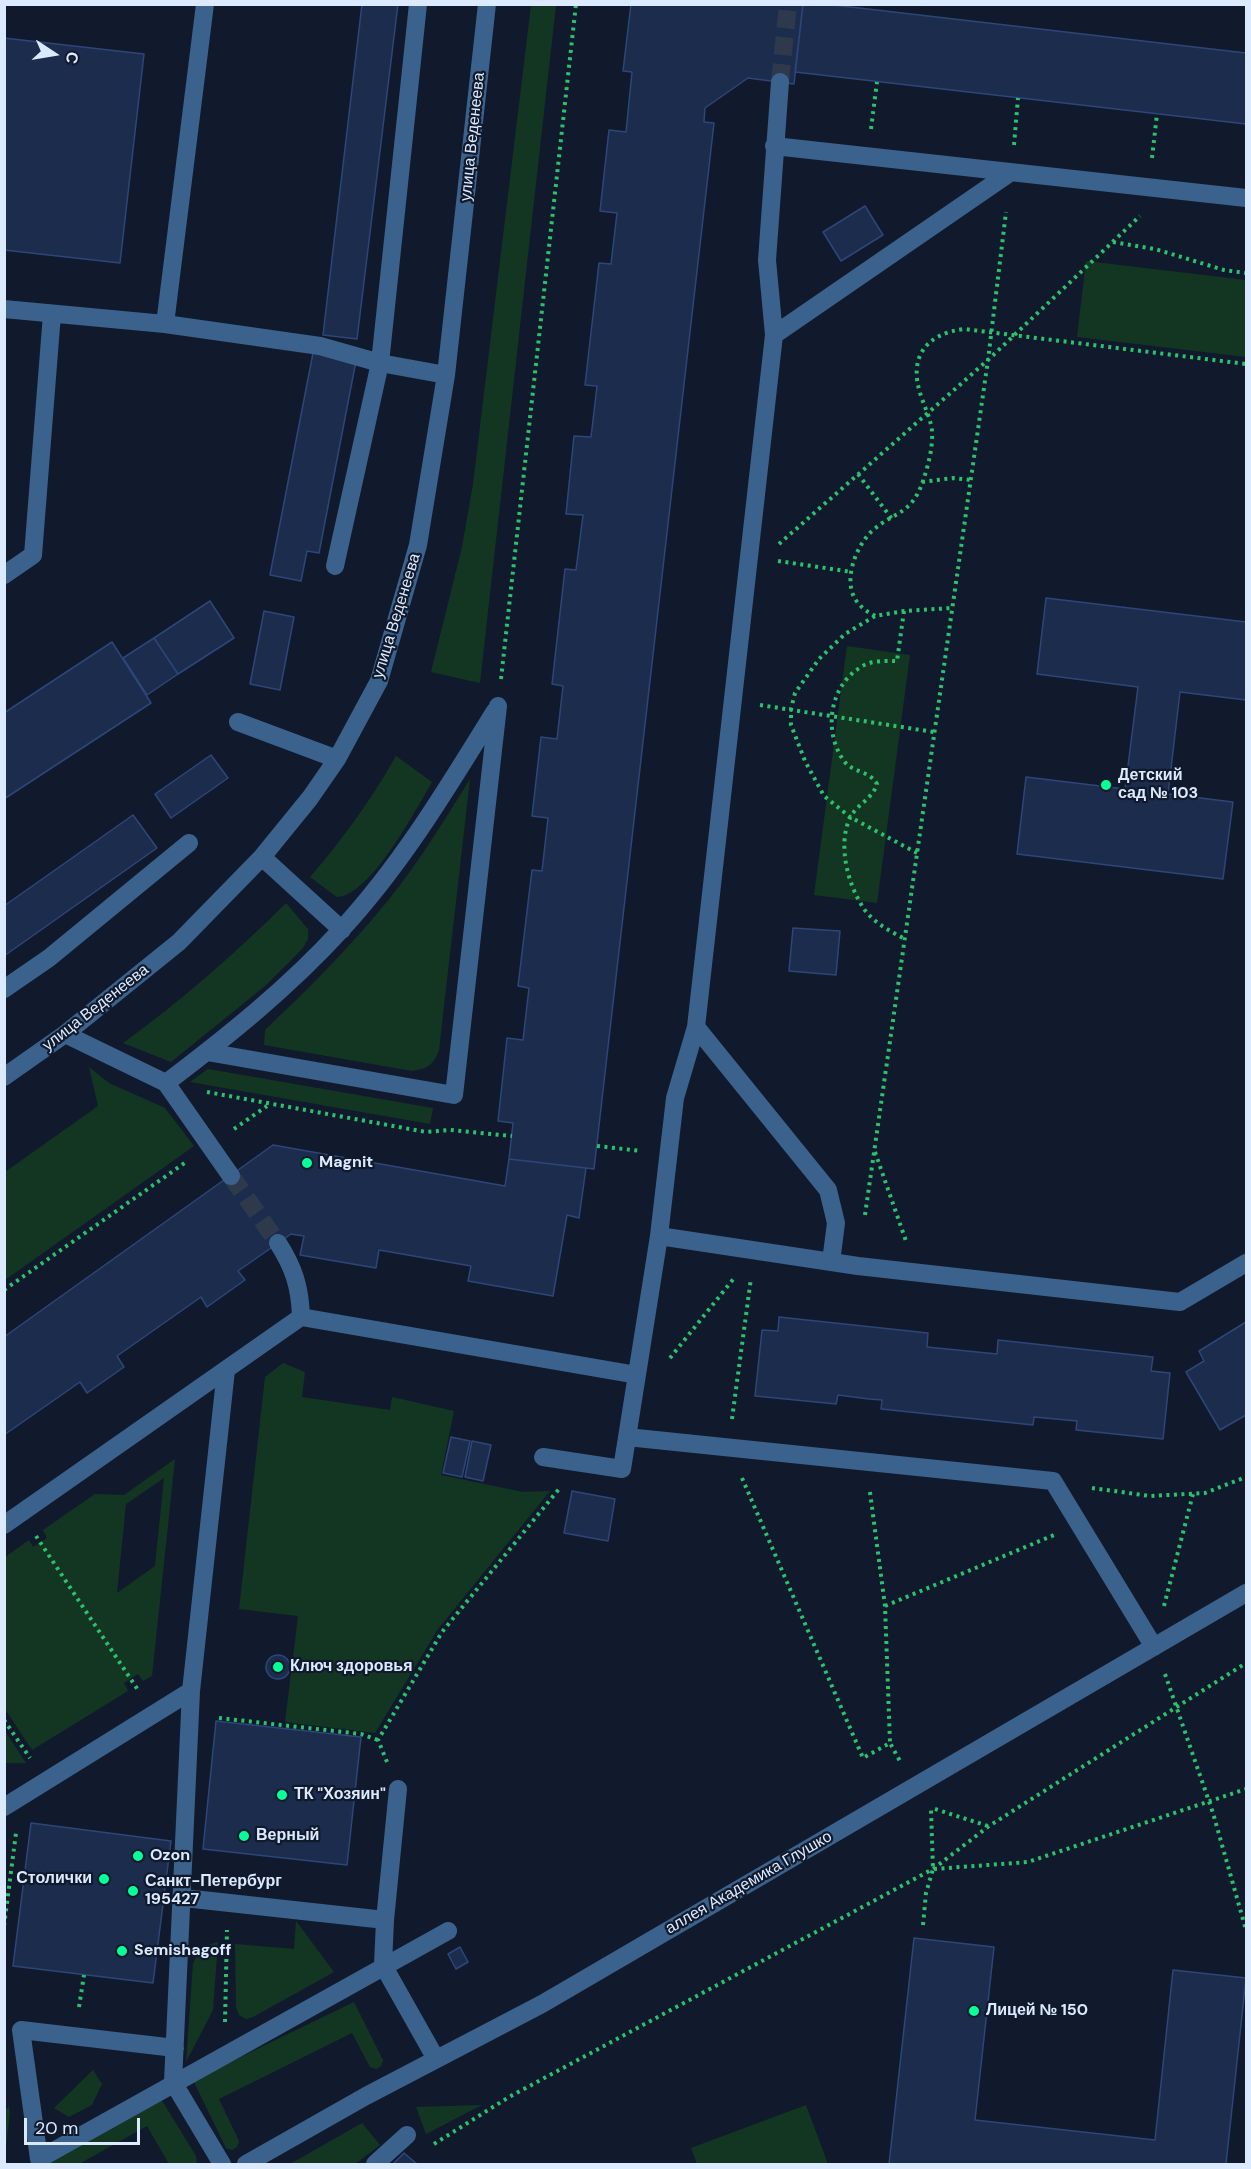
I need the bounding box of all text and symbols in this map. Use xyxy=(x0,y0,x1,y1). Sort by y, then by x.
north arrow xyxy=(24,24,84,84)
text: С xyxy=(61,50,84,66)
street label: улица Веденеева xyxy=(457,72,489,202)
street label: улица Веденеева xyxy=(369,551,425,681)
place label: Детский сад № 103 xyxy=(1118,766,1198,804)
marker: Детский сад № 103 xyxy=(1099,778,1113,792)
street label: улица Веденеева xyxy=(39,961,153,1055)
place label: Magnit xyxy=(319,1153,373,1173)
marker: Magnit xyxy=(300,1156,314,1170)
place label: Ключ здоровья xyxy=(290,1657,412,1677)
marker: Ключ здоровья xyxy=(271,1660,285,1674)
place label: ТК "Хозяин" xyxy=(294,1785,386,1805)
marker: ТК "Хозяин" xyxy=(275,1788,289,1802)
place label: Верный xyxy=(256,1826,319,1846)
street label: аллея Академика Глушко xyxy=(662,1827,836,1939)
marker: Верный xyxy=(237,1829,251,1843)
place label: Ozon xyxy=(150,1846,190,1866)
marker: Ozon xyxy=(131,1849,145,1863)
place label: Столички xyxy=(16,1869,92,1889)
marker: Столички xyxy=(97,1872,111,1886)
place label: Санкт-Петербург 195427 xyxy=(145,1872,282,1910)
marker: Санкт-Петербург 195427 xyxy=(126,1884,140,1898)
place label: Semishagoff xyxy=(134,1941,231,1961)
marker: Semishagoff xyxy=(115,1944,129,1958)
place label: Лицей № 150 xyxy=(986,2001,1088,2021)
marker: Лицей № 150 xyxy=(967,2004,981,2018)
scale bar xyxy=(27,2106,142,2144)
text: 20 m xyxy=(35,2116,78,2140)

